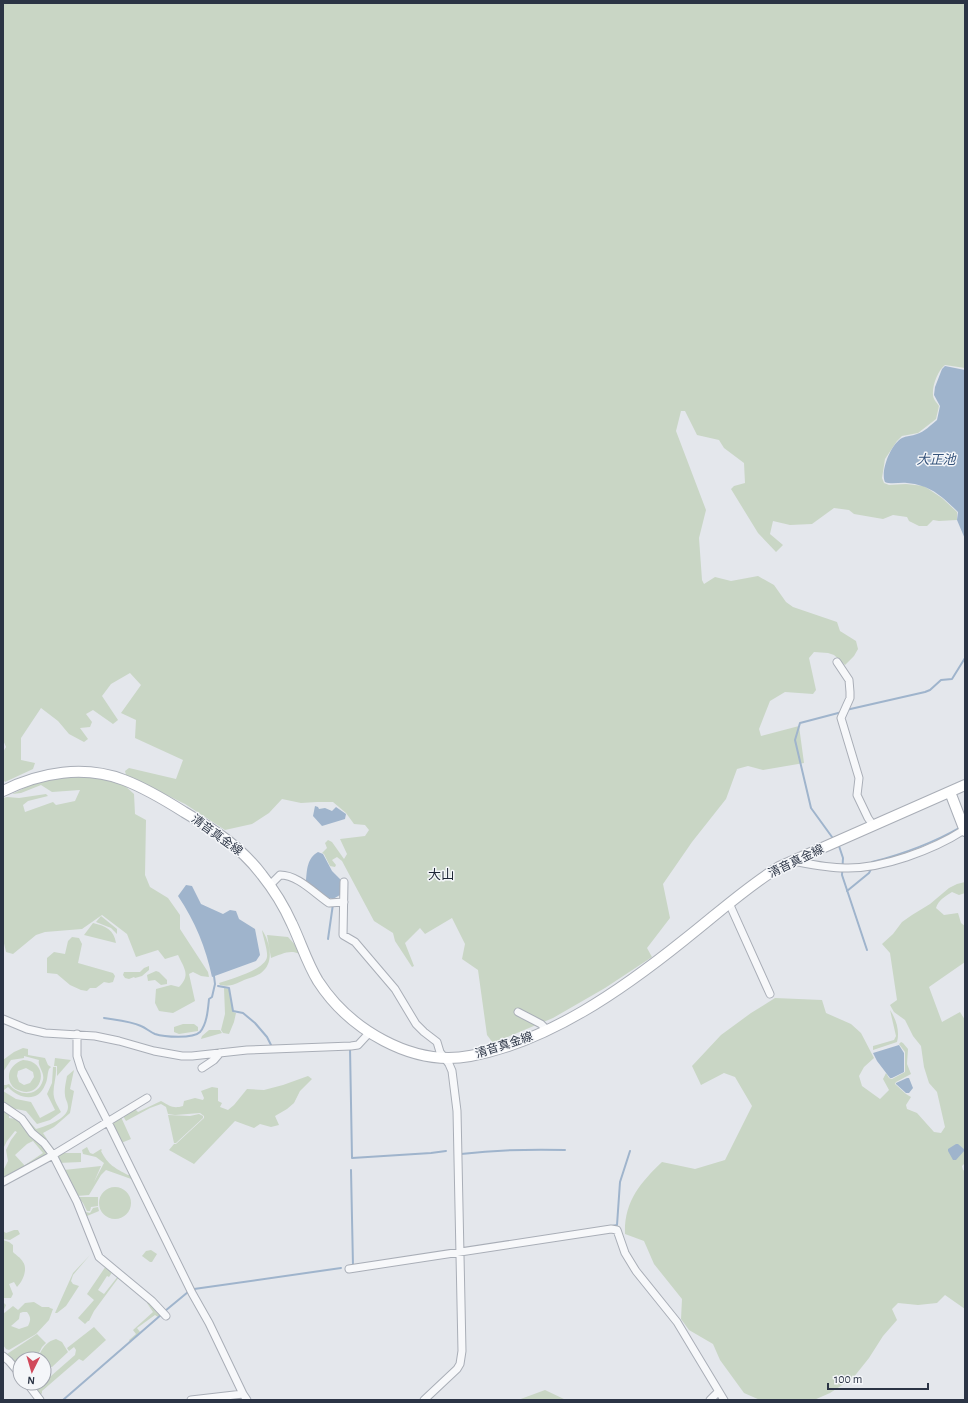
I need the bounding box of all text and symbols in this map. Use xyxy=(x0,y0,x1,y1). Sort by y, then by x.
water label: 大正池 xyxy=(916,453,957,467)
street label: 清音真金線 xyxy=(189,812,245,857)
street label: 清音真金線 xyxy=(766,842,826,880)
district label: 大山 xyxy=(428,868,454,882)
street label: 清音真金線 xyxy=(473,1029,534,1060)
north arrow xyxy=(12,1351,52,1391)
scale bar xyxy=(828,1365,928,1391)
text: 100 m xyxy=(834,1373,862,1385)
text: N xyxy=(27,1375,35,1386)

